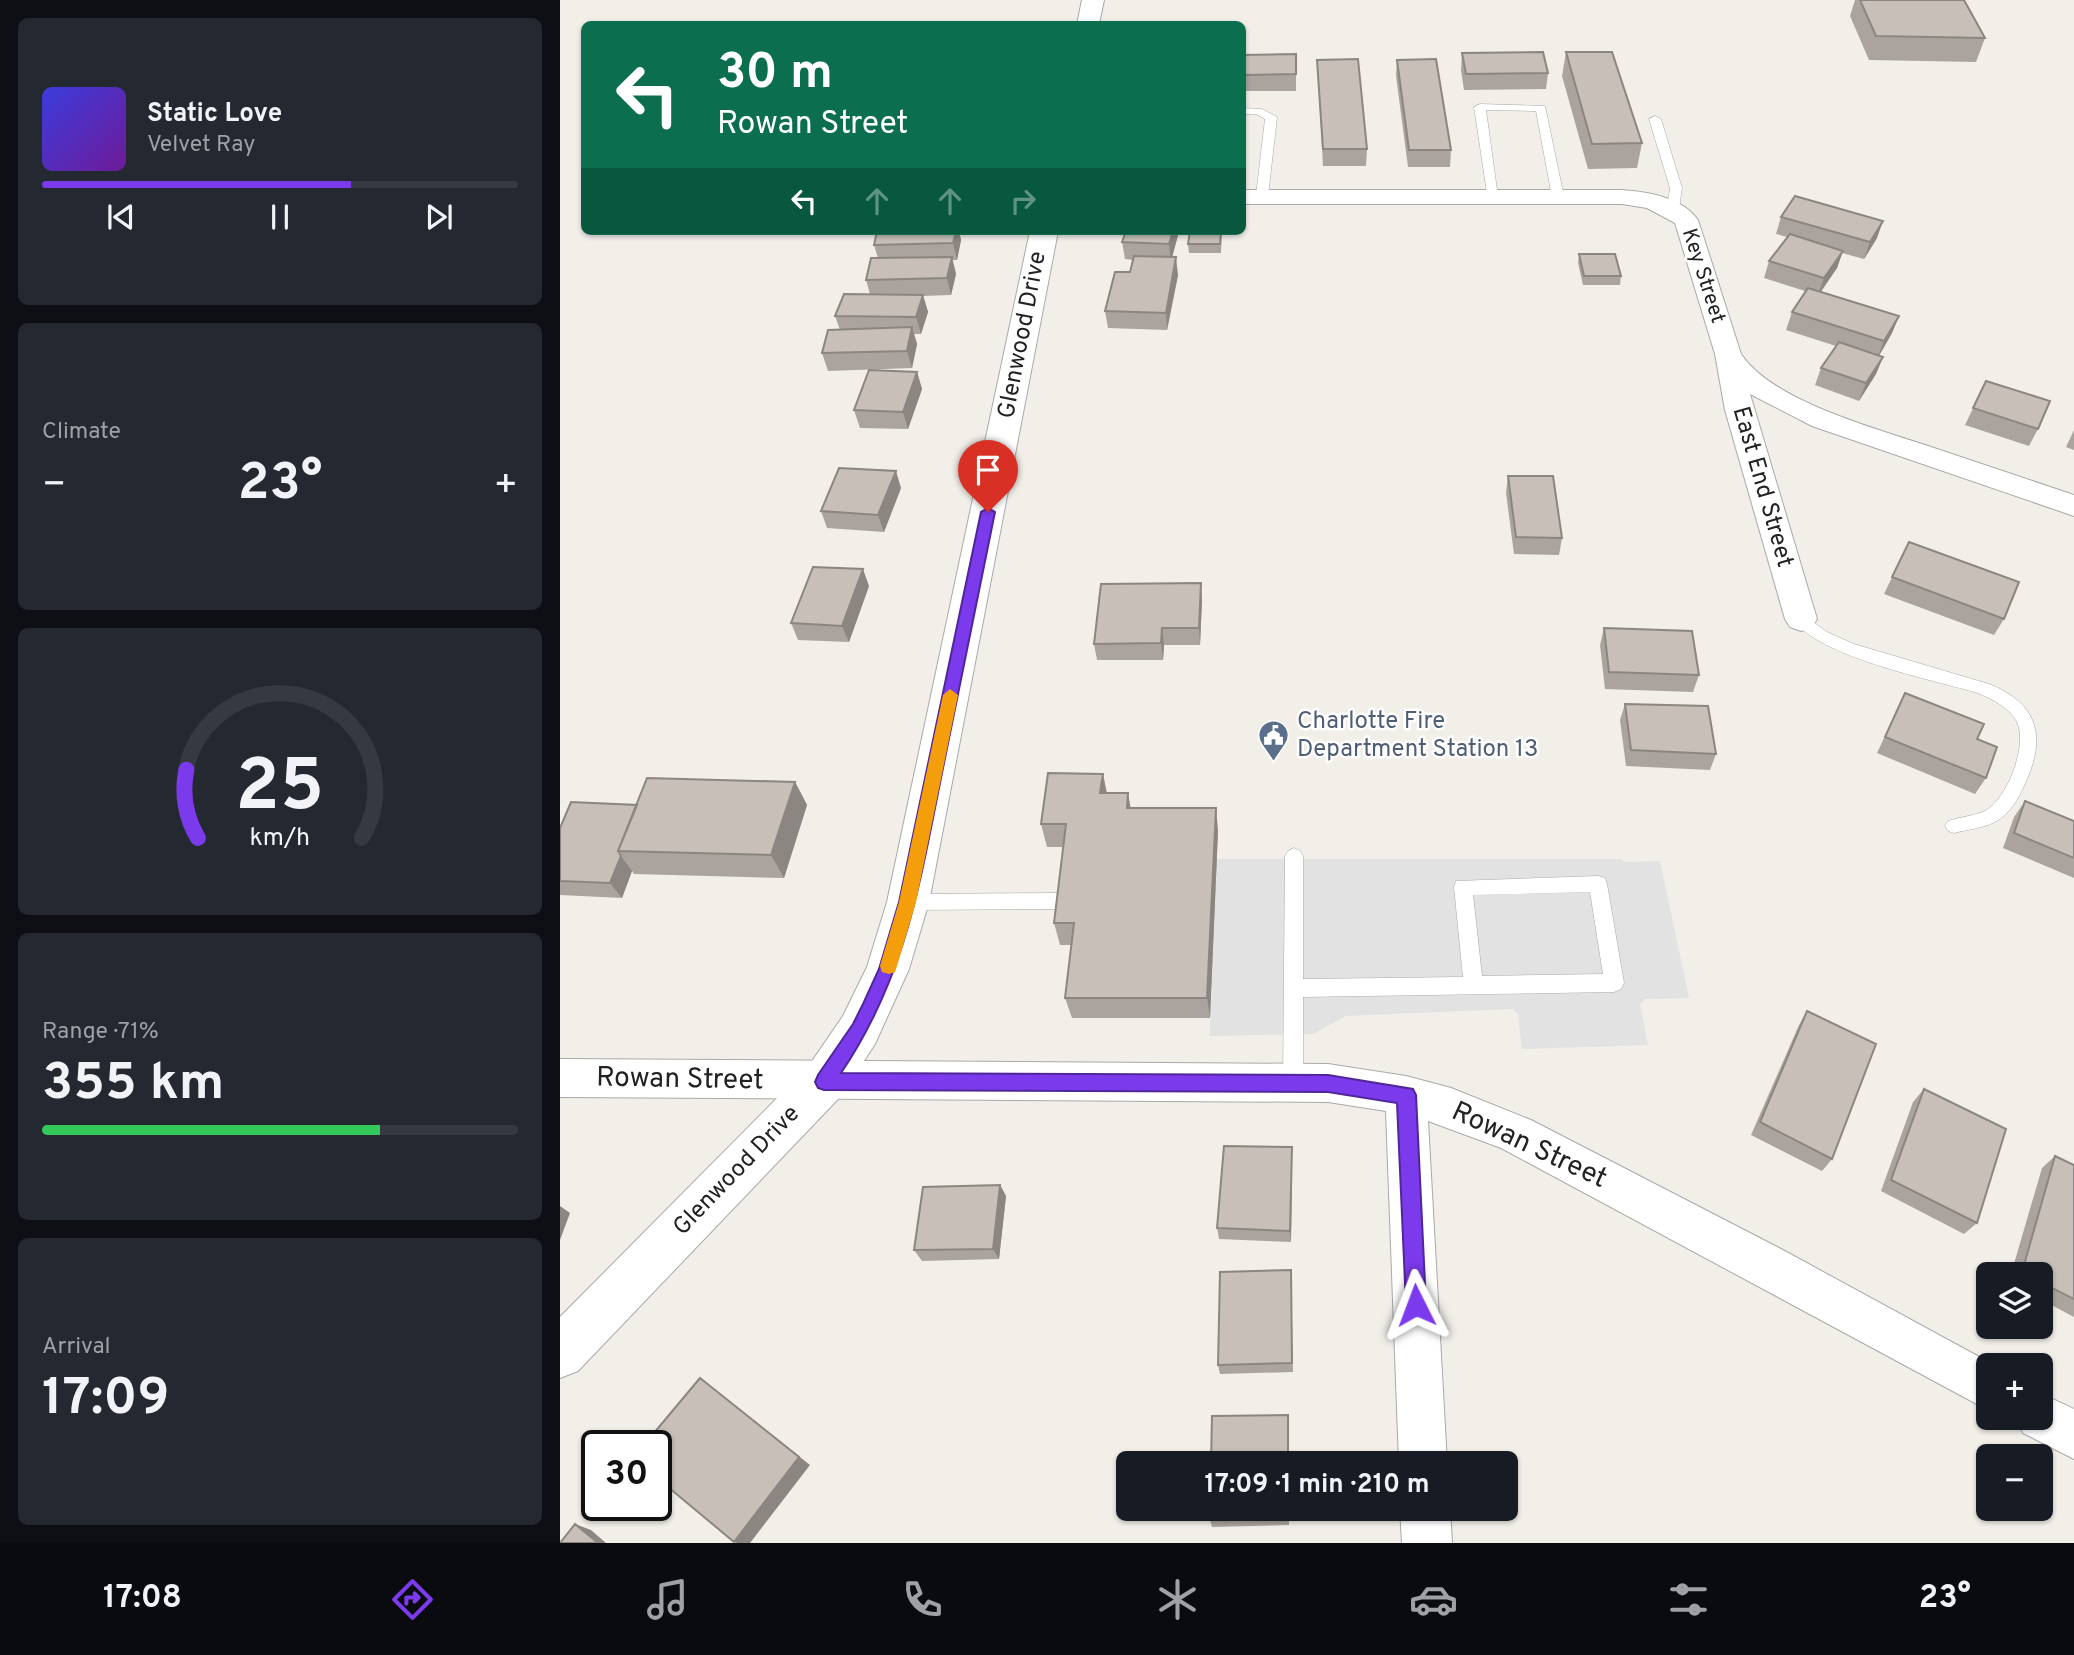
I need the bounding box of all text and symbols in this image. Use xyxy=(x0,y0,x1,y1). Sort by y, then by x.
text: 30 m xyxy=(717,44,833,106)
icon: left xyxy=(602,49,693,140)
text: Static Love xyxy=(147,98,282,131)
text: Rowan Street xyxy=(717,105,908,145)
text: Velvet Ray xyxy=(147,131,255,160)
icon: left xyxy=(785,182,823,220)
icon: ahead xyxy=(858,182,896,220)
icon: ahead xyxy=(931,182,969,220)
icon: right xyxy=(1004,182,1042,220)
icon: previous xyxy=(102,198,140,236)
icon: pause xyxy=(261,198,299,236)
icon: next xyxy=(420,198,458,236)
street label: Key Street xyxy=(1675,225,1731,327)
street label: Glenwood Drive xyxy=(992,249,1054,421)
street label: East End Street xyxy=(1725,403,1799,571)
text: Climate xyxy=(42,418,121,447)
pin xyxy=(958,440,1018,512)
icon: arrive xyxy=(969,451,1007,489)
text: 23° xyxy=(238,452,322,518)
text: − xyxy=(42,462,67,511)
text: + xyxy=(493,462,518,511)
place label: Charlotte Fire Department Station 13 xyxy=(1297,707,1538,765)
public building icon: Charlotte Fire Department Station 13 xyxy=(1257,719,1291,763)
text: 25 xyxy=(236,744,325,836)
text: km/h xyxy=(250,822,310,854)
text: Range · 71% xyxy=(42,1018,159,1047)
text: 355 km xyxy=(42,1052,224,1118)
street label: Rowan Street xyxy=(596,1061,764,1099)
street label: Rowan Street xyxy=(1445,1094,1613,1198)
street label: Glenwood Drive xyxy=(667,1100,807,1242)
map controls xyxy=(1976,1262,2053,1521)
button: layers xyxy=(1976,1262,2053,1339)
position arrow xyxy=(1379,1268,1453,1342)
text: Arrival xyxy=(42,1333,111,1362)
button: + xyxy=(1976,1353,2053,1430)
text: 17:09 xyxy=(42,1367,169,1433)
speed limit sign: 30 xyxy=(581,1430,672,1521)
button: − xyxy=(1976,1444,2053,1521)
text: 17:09 · 1 min · 210 m xyxy=(1205,1469,1429,1502)
icon: directions xyxy=(388,1575,437,1624)
icon: music xyxy=(643,1575,692,1624)
icon: phone xyxy=(898,1575,947,1624)
icon: climate xyxy=(1153,1575,1202,1624)
icon: car xyxy=(1409,1575,1458,1624)
icon: filters xyxy=(1664,1575,1713,1624)
text: 17:08 xyxy=(103,1579,182,1619)
text: 23° xyxy=(1919,1579,1971,1619)

